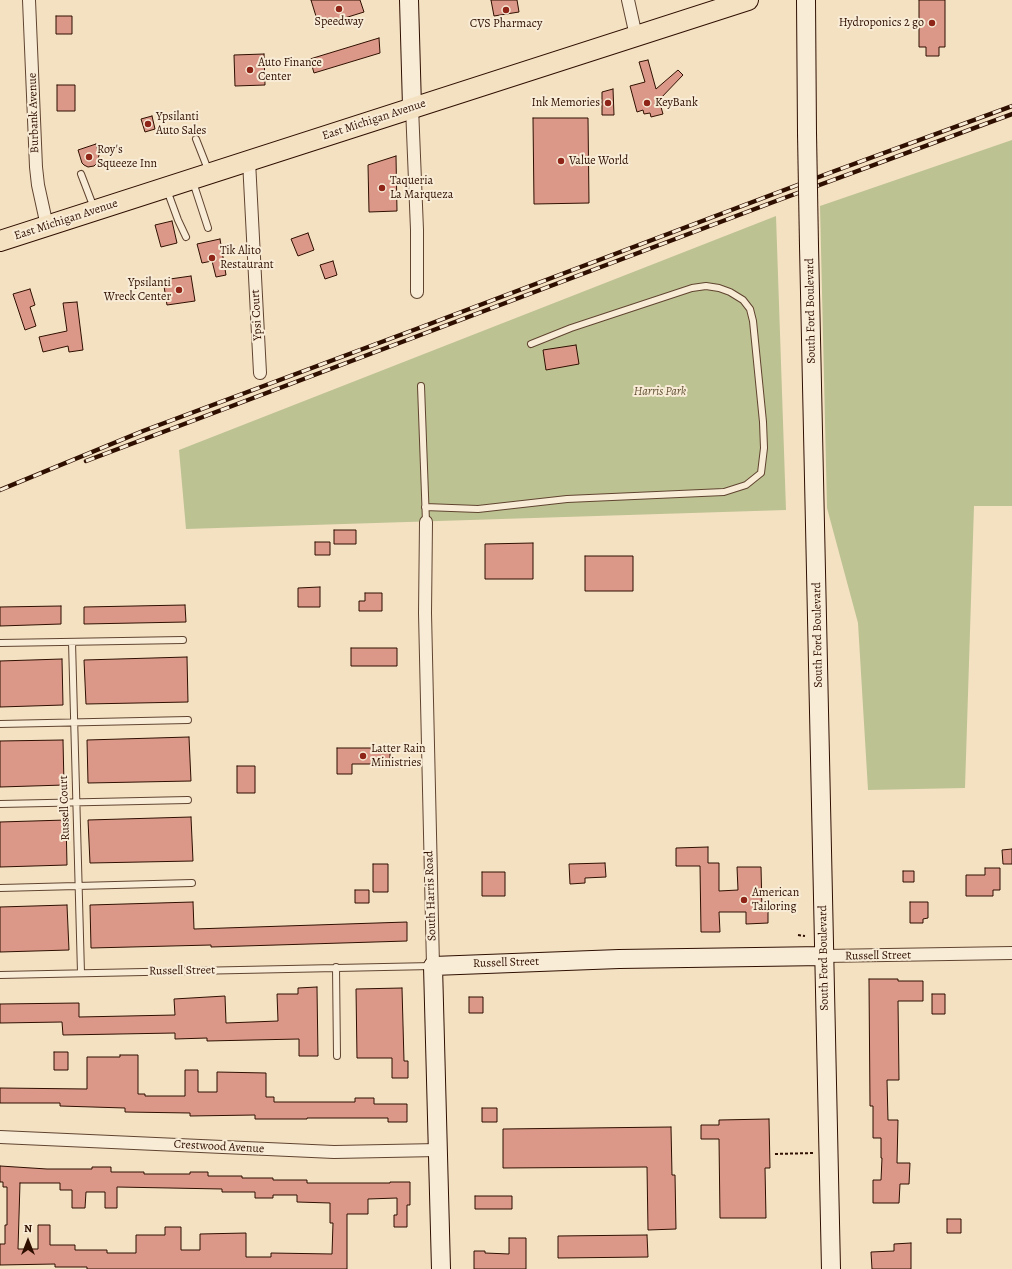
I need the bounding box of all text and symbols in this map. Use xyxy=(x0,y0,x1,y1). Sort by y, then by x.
marker: Speedway xyxy=(334,4,344,14)
marker: CVS Pharmacy xyxy=(501,5,511,15)
place label: Speedway xyxy=(315,15,363,29)
place label: Hydroponics 2 go xyxy=(839,16,924,30)
place label: CVS Pharmacy xyxy=(470,17,542,31)
marker: Hydroponics 2 go xyxy=(927,18,937,28)
place label: Auto Finance Center xyxy=(258,56,322,84)
marker: Auto Finance Center xyxy=(245,65,255,75)
street label: Burbank Avenue xyxy=(25,72,43,154)
street label: East Michigan Avenue xyxy=(320,96,428,144)
place label: Ink Memories xyxy=(531,96,600,110)
place label: KeyBank xyxy=(655,96,698,110)
marker: Ink Memories xyxy=(603,98,613,108)
marker: KeyBank xyxy=(642,98,652,108)
place label: Ypsilanti Auto Sales xyxy=(156,110,206,138)
marker: Ypsilanti Auto Sales xyxy=(143,119,153,129)
place label: Roy's Squeeze Inn xyxy=(97,143,157,171)
marker: Roy's Squeeze Inn xyxy=(84,152,94,162)
place label: Value World xyxy=(569,154,628,168)
marker: Value World xyxy=(556,156,566,166)
place label: Taqueria La Marqueza xyxy=(390,174,453,202)
marker: Taqueria La Marqueza xyxy=(377,183,387,193)
street label: East Michigan Avenue xyxy=(12,196,120,244)
place label: Tik Alito Restaurant xyxy=(220,244,274,272)
marker: Tik Alito Restaurant xyxy=(207,253,217,263)
street label: South Ford Boulevard xyxy=(803,258,819,364)
place label: Ypsilanti Wreck Center xyxy=(104,276,171,304)
marker: Ypsilanti Wreck Center xyxy=(174,285,184,295)
street label: Ypsi Court xyxy=(248,289,266,341)
park label: Harris Park xyxy=(634,385,686,399)
street label: South Ford Boulevard xyxy=(810,582,826,688)
place label: Latter Rain Ministries xyxy=(371,742,426,770)
marker: Latter Rain Ministries xyxy=(358,751,368,761)
street label: Russell Court xyxy=(57,775,73,841)
street label: South Harris Road xyxy=(422,851,440,941)
place label: American Tailoring xyxy=(752,886,799,914)
marker: American Tailoring xyxy=(739,895,749,905)
street label: South Ford Boulevard xyxy=(816,905,832,1011)
street label: Russell Street xyxy=(845,948,911,964)
street label: Russell Street xyxy=(473,955,539,971)
street label: Russell Street xyxy=(149,963,215,979)
street label: Crestwood Avenue xyxy=(173,1137,265,1157)
north arrow xyxy=(8,1221,48,1261)
text: N xyxy=(24,1221,32,1236)

